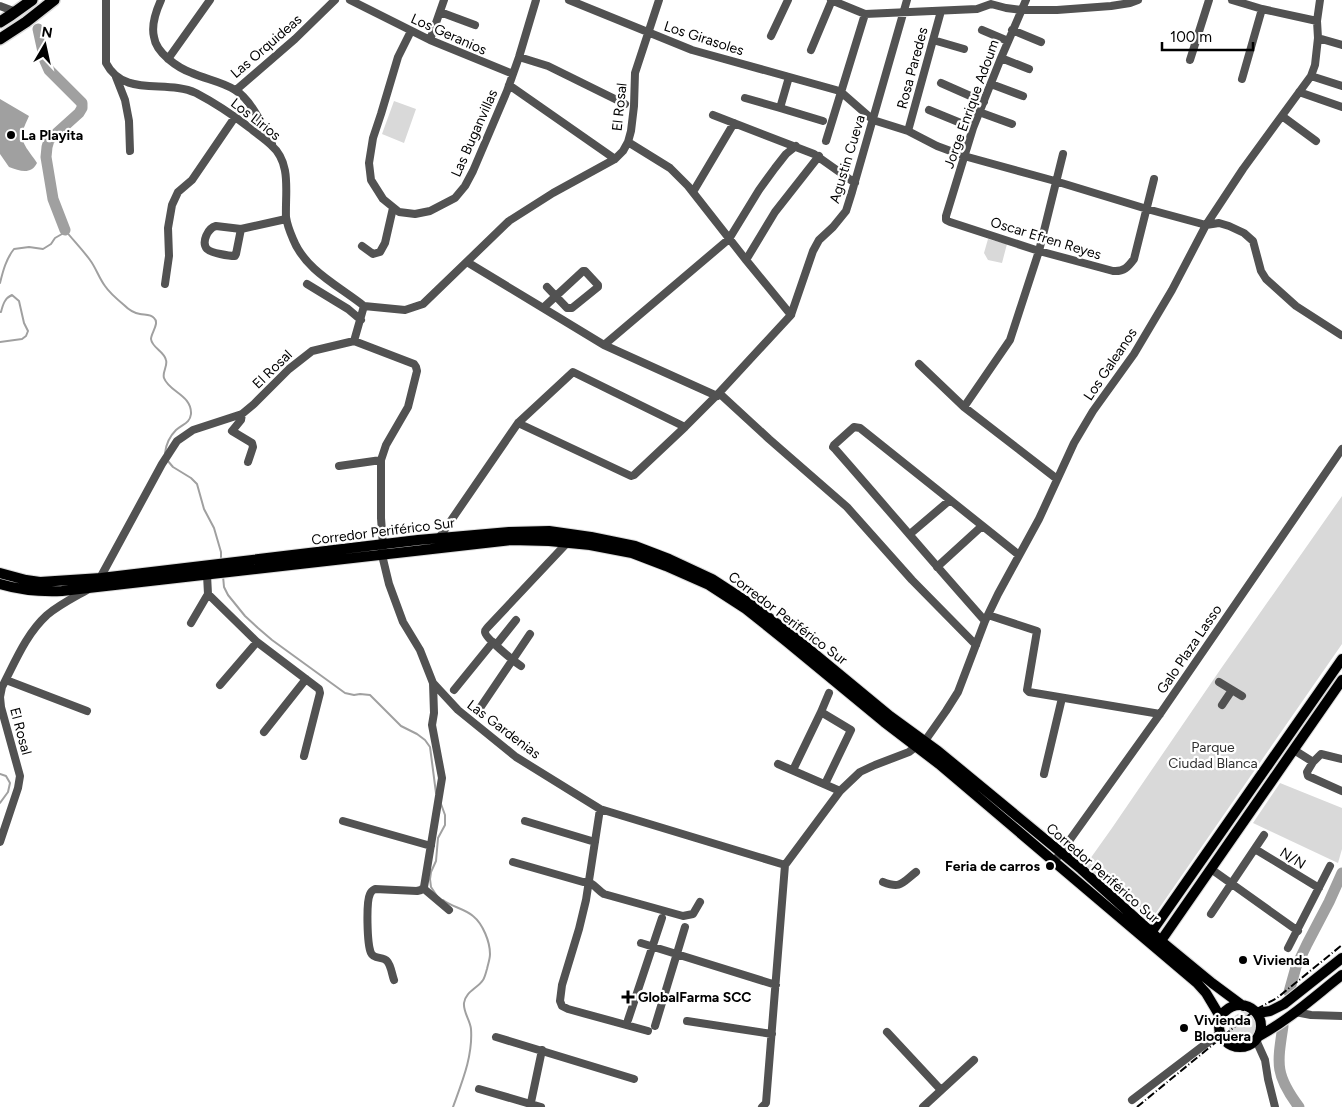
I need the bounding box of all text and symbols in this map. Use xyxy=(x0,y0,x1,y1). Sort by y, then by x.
street label: Los Geranios xyxy=(408,10,489,59)
street label: Las Orquideas xyxy=(227,11,305,82)
street label: Los Girasoles xyxy=(662,18,746,59)
north arrow xyxy=(20,20,70,70)
scale bar xyxy=(1162,20,1253,52)
text: N xyxy=(40,23,54,42)
street label: Rosa Paredes xyxy=(893,25,932,111)
text: 100 m xyxy=(1170,28,1212,46)
street label: Jorge Enrique Adoum xyxy=(940,37,1003,171)
street label: El Rosal xyxy=(609,82,630,132)
street label: Las Buganvillas xyxy=(448,87,501,180)
street label: Los Lirios xyxy=(227,95,284,144)
street label: Agustin Cueva xyxy=(826,113,869,205)
place label: La Playita xyxy=(21,127,83,144)
marker: La Playita xyxy=(5,129,17,141)
street label: Oscar Efren Reyes xyxy=(988,214,1103,263)
street label: Los Galeanos xyxy=(1080,325,1141,404)
street label: El Rosal xyxy=(249,346,296,392)
street label: Corredor Periférico Sur xyxy=(310,514,456,549)
street label: Corredor Periférico Sur xyxy=(725,568,851,669)
street label: Galo Plaza Lasso xyxy=(1153,601,1225,697)
street label: Las Gardenias xyxy=(464,696,544,763)
street label: El Rosal xyxy=(6,706,35,757)
park label: Parque Ciudad Blanca xyxy=(1168,739,1258,772)
street label: Corredor Periférico Sur xyxy=(1043,820,1163,927)
street label: N/N xyxy=(1277,844,1309,873)
place label: Feria de carros xyxy=(945,858,1040,875)
marker: Feria de carros xyxy=(1044,860,1056,872)
place label: Vivienda xyxy=(1253,952,1310,969)
marker: Vivienda xyxy=(1237,954,1249,966)
place label: GlobalFarma SCC xyxy=(638,989,751,1006)
marker: GlobalFarma SCC xyxy=(622,991,634,1003)
place label: Vivienda Bloquera xyxy=(1194,1012,1251,1045)
marker: Vivienda Bloquera xyxy=(1178,1022,1190,1034)

